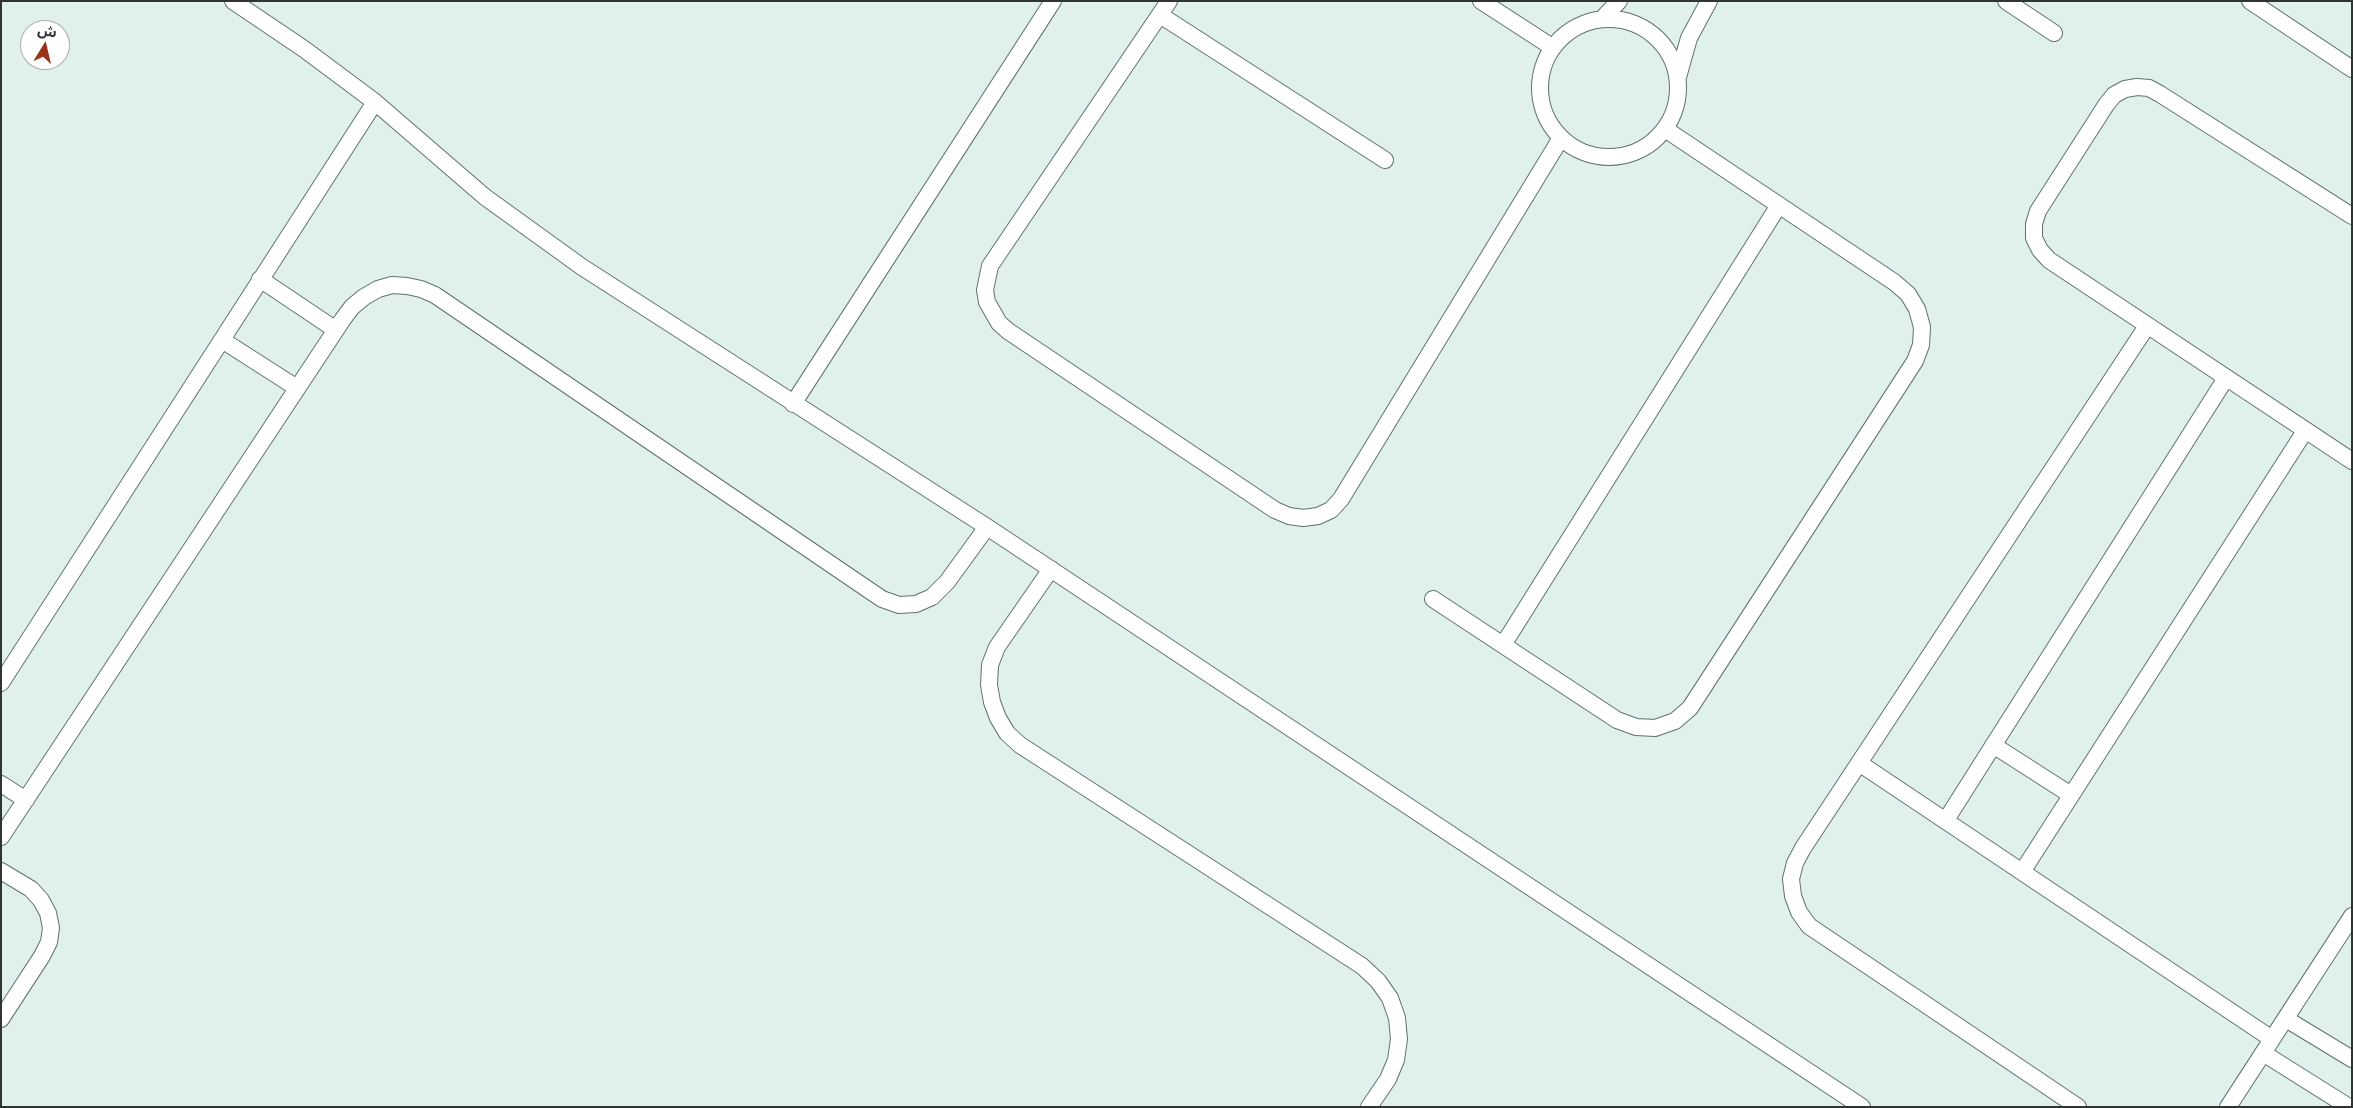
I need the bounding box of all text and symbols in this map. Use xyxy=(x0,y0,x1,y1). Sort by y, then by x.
north arrow xyxy=(20,20,70,70)
text: ش xyxy=(36,21,58,42)

